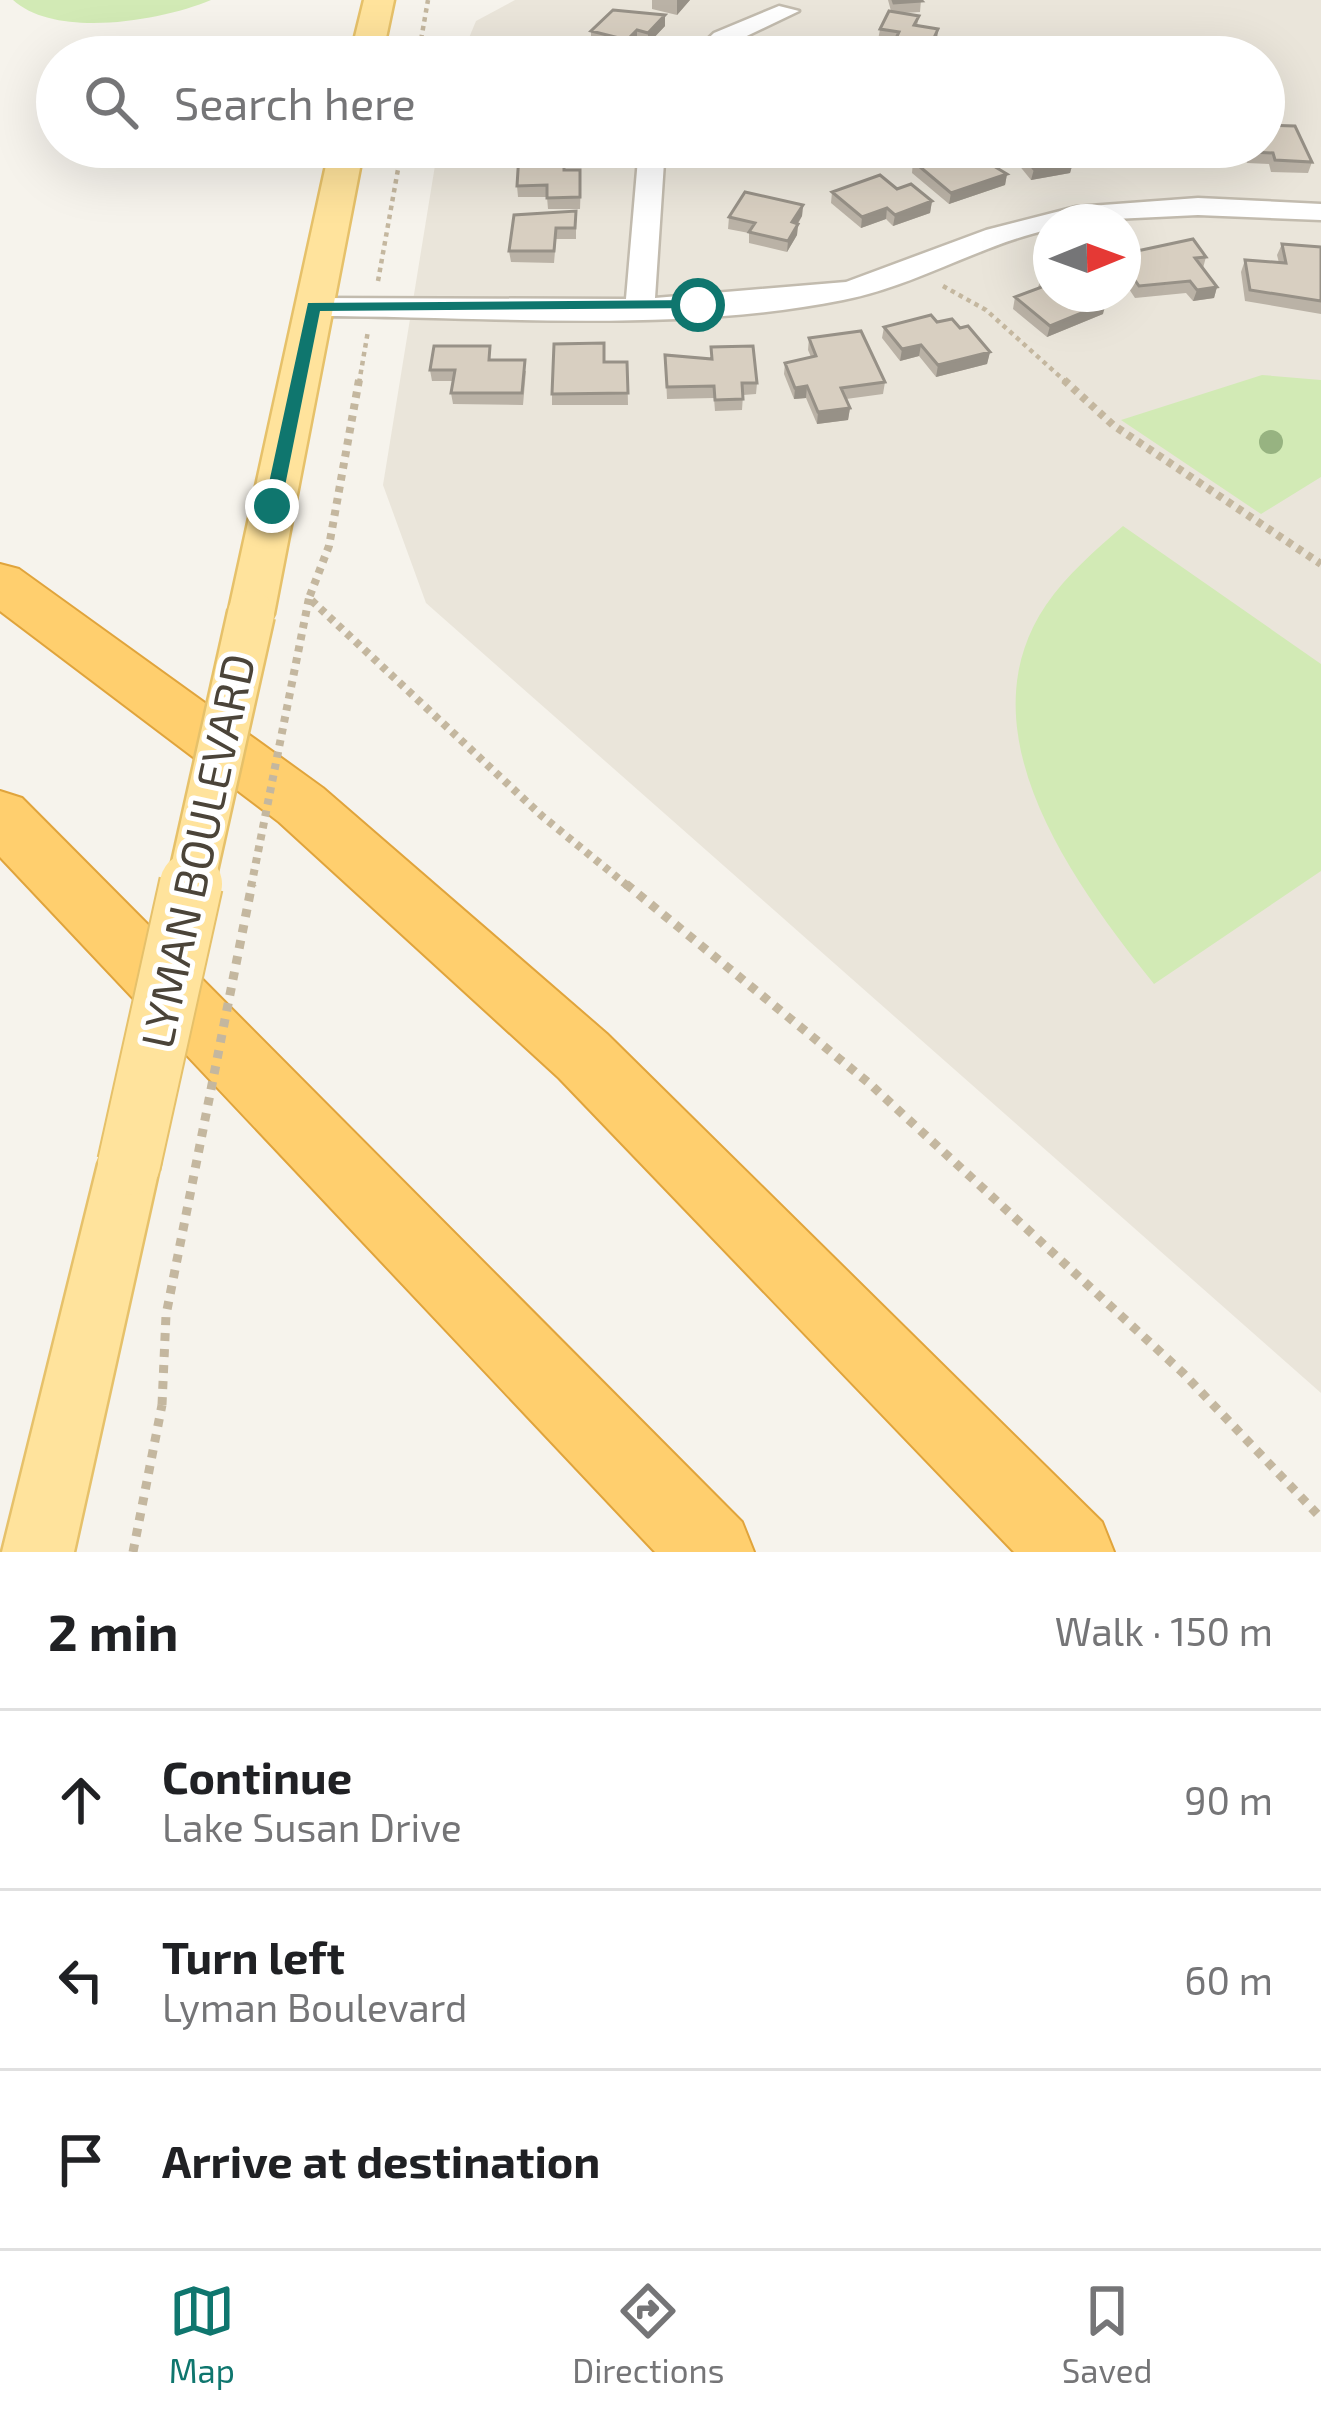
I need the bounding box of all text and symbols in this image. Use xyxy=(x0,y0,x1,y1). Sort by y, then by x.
search box xyxy=(36,36,1285,168)
icon: search xyxy=(78,69,144,135)
text: Search here xyxy=(174,75,416,129)
north arrow xyxy=(1033,204,1141,312)
route start xyxy=(671,278,725,332)
route end xyxy=(245,479,299,533)
street label: LYMAN BOULEVARD xyxy=(128,649,264,1053)
text: 2 min xyxy=(48,1600,178,1661)
text: Walk · 150 m xyxy=(1055,1607,1273,1654)
text: Continue xyxy=(162,1749,352,1803)
icon: ahead xyxy=(48,1767,114,1833)
text: 90 m xyxy=(1184,1776,1273,1823)
text: Lake Susan Drive xyxy=(162,1803,462,1850)
text: Turn left xyxy=(162,1929,345,1983)
icon: left xyxy=(48,1947,114,2013)
text: 60 m xyxy=(1184,1956,1273,2003)
text: Lyman Boulevard xyxy=(162,1983,467,2030)
icon: arrive xyxy=(48,2127,114,2193)
text: Arrive at destination xyxy=(162,2133,600,2187)
tab: Map xyxy=(169,2278,235,2390)
tab: Directions xyxy=(572,2278,724,2390)
tab: Saved xyxy=(1062,2278,1152,2390)

